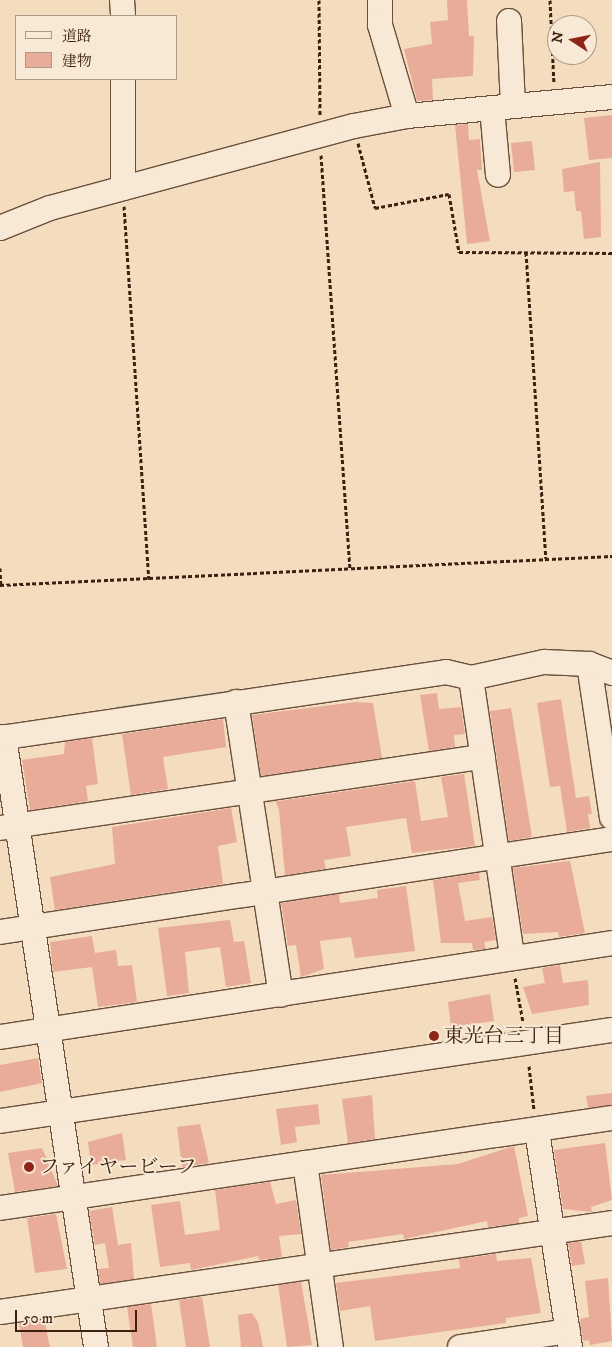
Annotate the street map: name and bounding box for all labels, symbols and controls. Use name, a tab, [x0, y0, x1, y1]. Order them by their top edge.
legend	[15, 15, 178, 80]
north arrow	[547, 15, 597, 65]
text: 道路	[62, 27, 92, 46]
text: N	[548, 30, 568, 45]
text: 建物	[62, 52, 92, 71]
place label: 東光台三丁目	[444, 1024, 564, 1048]
marker: 東光台三丁目	[428, 1030, 440, 1042]
place label: ファイヤービーフ	[39, 1155, 198, 1179]
marker: ファイヤービーフ	[23, 1161, 35, 1173]
scale bar	[18, 1300, 140, 1332]
text: 50 m	[23, 1309, 53, 1328]

